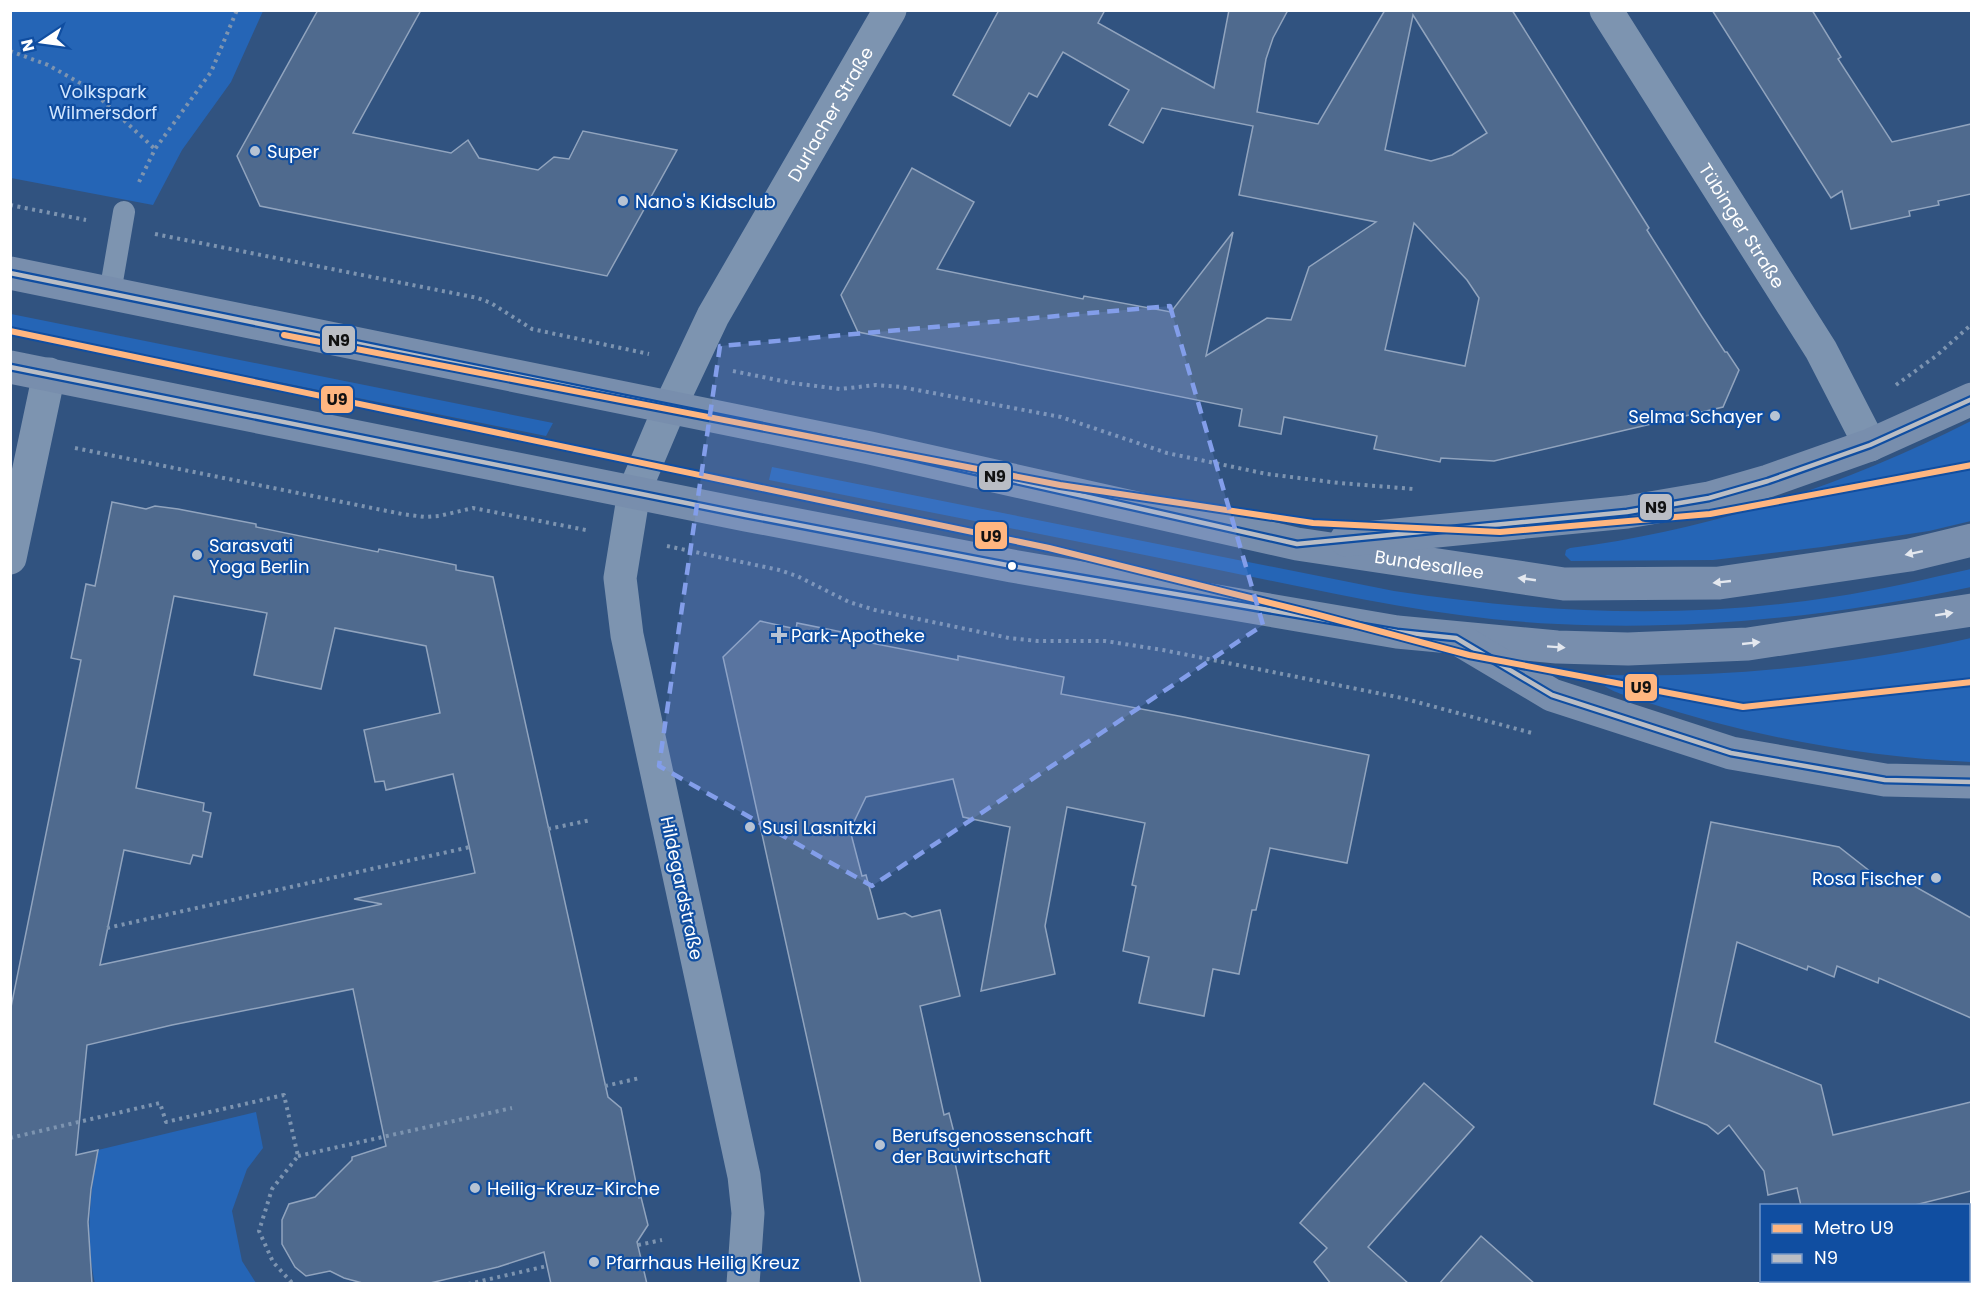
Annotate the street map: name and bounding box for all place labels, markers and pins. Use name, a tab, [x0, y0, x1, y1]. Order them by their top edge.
place label: Super	[267, 139, 319, 164]
marker: Super	[248, 144, 262, 158]
place label: Nano's Kidsclub	[635, 189, 776, 214]
marker: Nano's Kidsclub	[616, 194, 630, 208]
place label: Selma Schayer	[1628, 404, 1763, 429]
marker: Selma Schayer	[1768, 409, 1782, 423]
place label: Sarasvati Yoga Berlin	[209, 533, 309, 579]
marker: Sarasvati Yoga Berlin	[190, 548, 204, 562]
unlabelled marker	[1006, 560, 1018, 572]
place label: Park-Apotheke	[791, 623, 925, 648]
marker: Park-Apotheke	[772, 628, 786, 642]
place label: Susi Lasnitzki	[762, 815, 876, 840]
marker: Susi Lasnitzki	[743, 820, 757, 834]
place label: Rosa Fischer	[1812, 866, 1924, 891]
marker: Rosa Fischer	[1929, 871, 1943, 885]
place label: Berufsgenossenschaft der Bauwirtschaft	[892, 1123, 1092, 1169]
marker: Berufsgenossenschaft der Bauwirtschaft	[873, 1138, 887, 1152]
place label: Heilig-Kreuz-Kirche	[487, 1176, 660, 1201]
marker: Heilig-Kreuz-Kirche	[468, 1181, 482, 1195]
place label: Pfarrhaus Heilig Kreuz	[606, 1250, 800, 1275]
marker: Pfarrhaus Heilig Kreuz	[587, 1255, 601, 1269]

